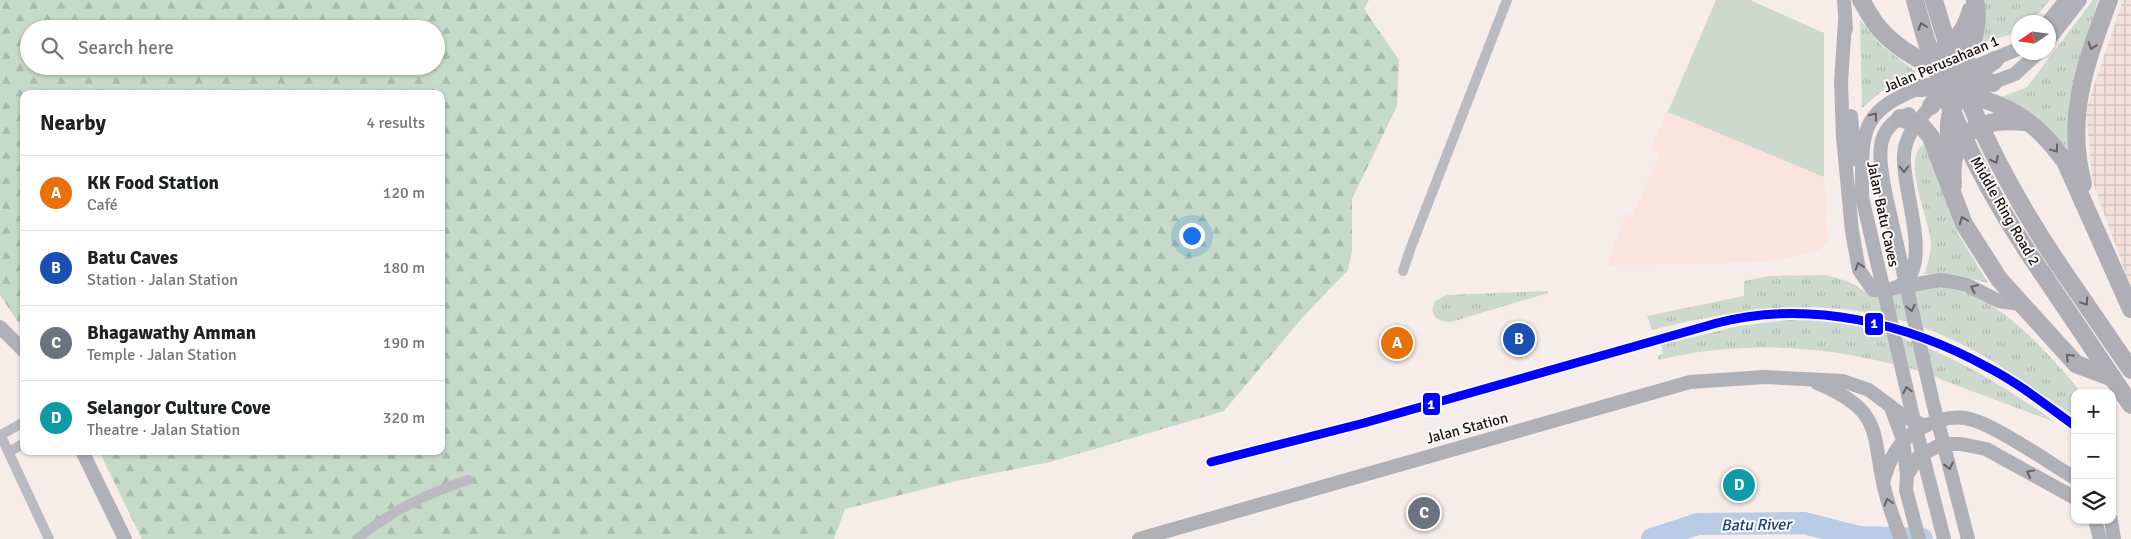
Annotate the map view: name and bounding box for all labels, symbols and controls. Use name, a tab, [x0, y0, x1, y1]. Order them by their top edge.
north arrow	[2011, 15, 2056, 60]
search box	[20, 20, 445, 75]
one-way arrow	[1918, 22, 1928, 30]
street label: Jalan Perusahaan 1	[1880, 32, 2002, 96]
icon: search	[38, 34, 66, 62]
text: Search here	[78, 36, 174, 60]
one-way arrow	[2088, 41, 2098, 50]
text: Nearby	[40, 110, 106, 136]
text: 4 results	[366, 113, 425, 133]
one-way arrow	[1868, 113, 1876, 122]
one-way arrow	[2049, 143, 2058, 153]
street label: Middle Ring Road 2	[1966, 153, 2044, 269]
one-way arrow	[1989, 155, 1999, 164]
street label: Jalan Batu Caves	[1863, 159, 1903, 269]
one-way arrow	[1899, 166, 1909, 173]
text: KK Food Station	[87, 171, 219, 195]
text: A	[51, 183, 61, 203]
text: 120 m	[383, 183, 425, 203]
text: Café	[87, 195, 118, 215]
one-way arrow	[1959, 216, 1970, 225]
your location	[1179, 223, 1205, 249]
text: Batu Caves	[87, 246, 178, 270]
text: B	[51, 258, 61, 278]
text: 180 m	[383, 258, 425, 278]
one-way arrow	[1855, 263, 1865, 271]
text: Station · Jalan Station	[87, 270, 238, 290]
one-way arrow	[1970, 284, 1979, 295]
one-way arrow	[2079, 296, 2088, 306]
one-way arrow	[1905, 303, 1916, 312]
line badge: 1	[1864, 312, 1884, 336]
text: 1	[1870, 315, 1878, 332]
pin: B	[1503, 320, 1535, 358]
text: Bhagawathy Amman	[87, 321, 256, 345]
pin: A	[1381, 324, 1413, 362]
text: C	[51, 333, 61, 353]
text: 190 m	[383, 333, 425, 353]
text: Temple · Jalan Station	[87, 345, 237, 365]
one-way arrow	[2066, 354, 2075, 363]
one-way arrow	[1902, 385, 1913, 394]
map controls	[2071, 389, 2116, 524]
button: +	[2071, 389, 2116, 434]
line badge: 1	[1422, 392, 1441, 416]
text: Selangor Culture Cove	[87, 396, 271, 420]
text: 1	[1427, 396, 1435, 413]
text: D	[51, 408, 61, 428]
text: 320 m	[383, 408, 425, 428]
street label: Jalan Station	[1424, 408, 1510, 448]
text: Theatre · Jalan Station	[87, 420, 240, 440]
button: −	[2071, 434, 2116, 479]
one-way arrow	[1943, 461, 1954, 470]
pin: D	[1723, 466, 1755, 504]
one-way arrow	[2026, 469, 2035, 479]
button: layers	[2071, 479, 2116, 524]
pin: C	[1408, 494, 1440, 532]
one-way arrow	[1884, 498, 1894, 507]
water label: Batu River	[1721, 514, 1793, 536]

